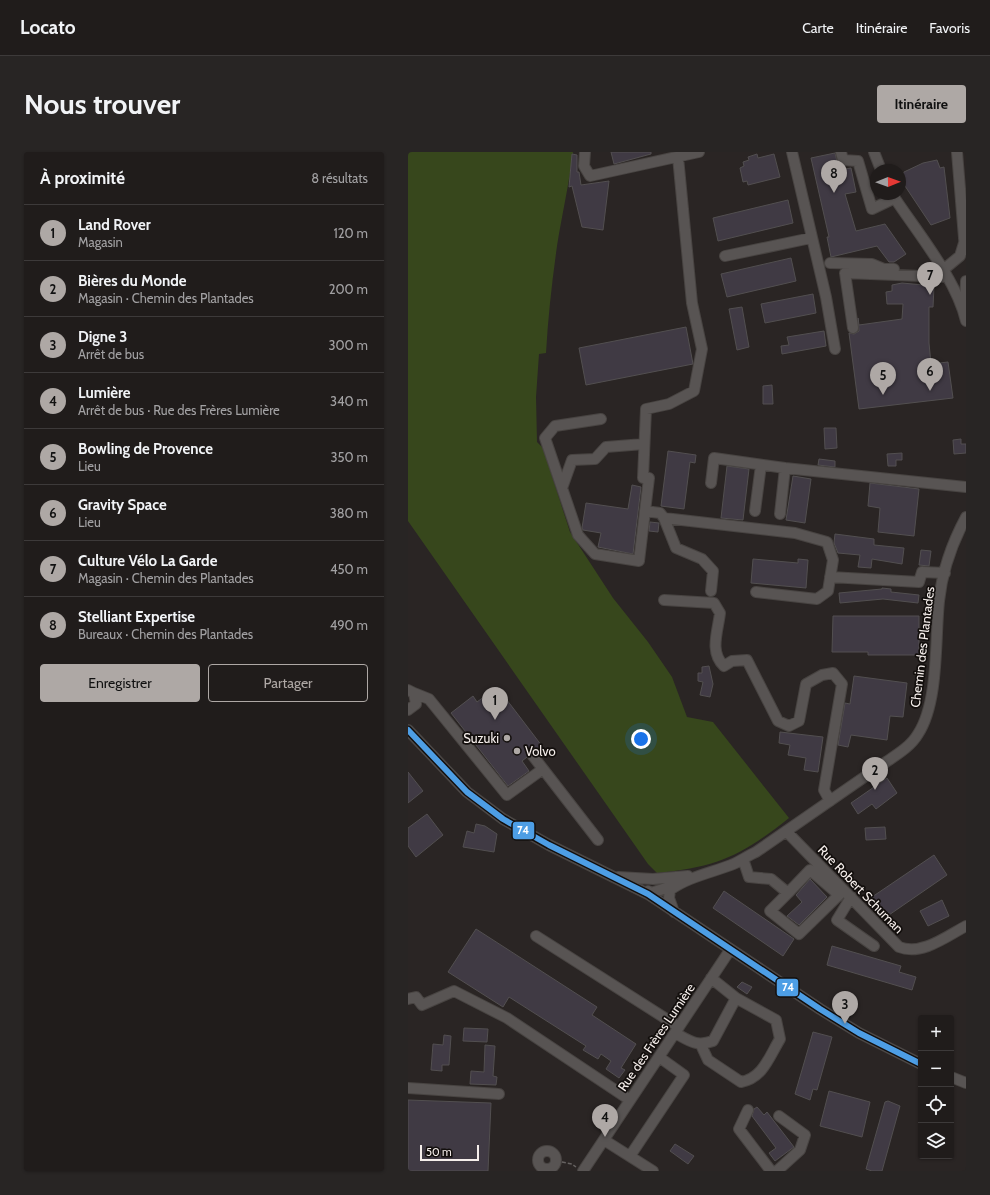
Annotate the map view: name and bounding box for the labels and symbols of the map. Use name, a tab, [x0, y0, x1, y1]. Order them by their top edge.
pin: 8	[821, 160, 847, 193]
north arrow	[870, 164, 906, 200]
pin: 7	[917, 262, 943, 295]
pin: 6	[917, 358, 943, 391]
pin: 5	[870, 362, 896, 395]
street label: Chemin des Plantades	[907, 585, 937, 708]
pin: 1	[482, 687, 508, 720]
your location	[631, 729, 651, 749]
place label: Suzuki	[463, 730, 499, 746]
marker: Suzuki	[502, 733, 512, 743]
place label: Volvo	[525, 743, 556, 759]
marker: Volvo	[512, 746, 522, 756]
pin: 2	[862, 757, 888, 790]
line badge: 74	[512, 821, 535, 840]
text: 74	[517, 823, 529, 837]
street label: Rue Robert Schuman	[815, 842, 907, 936]
line badge: 74	[776, 978, 799, 997]
street label: Rue des Frères Lumière	[614, 980, 698, 1094]
text: 74	[782, 980, 794, 994]
pin: 3	[832, 991, 858, 1024]
pin: 4	[592, 1104, 618, 1137]
scale bar	[420, 1143, 479, 1162]

